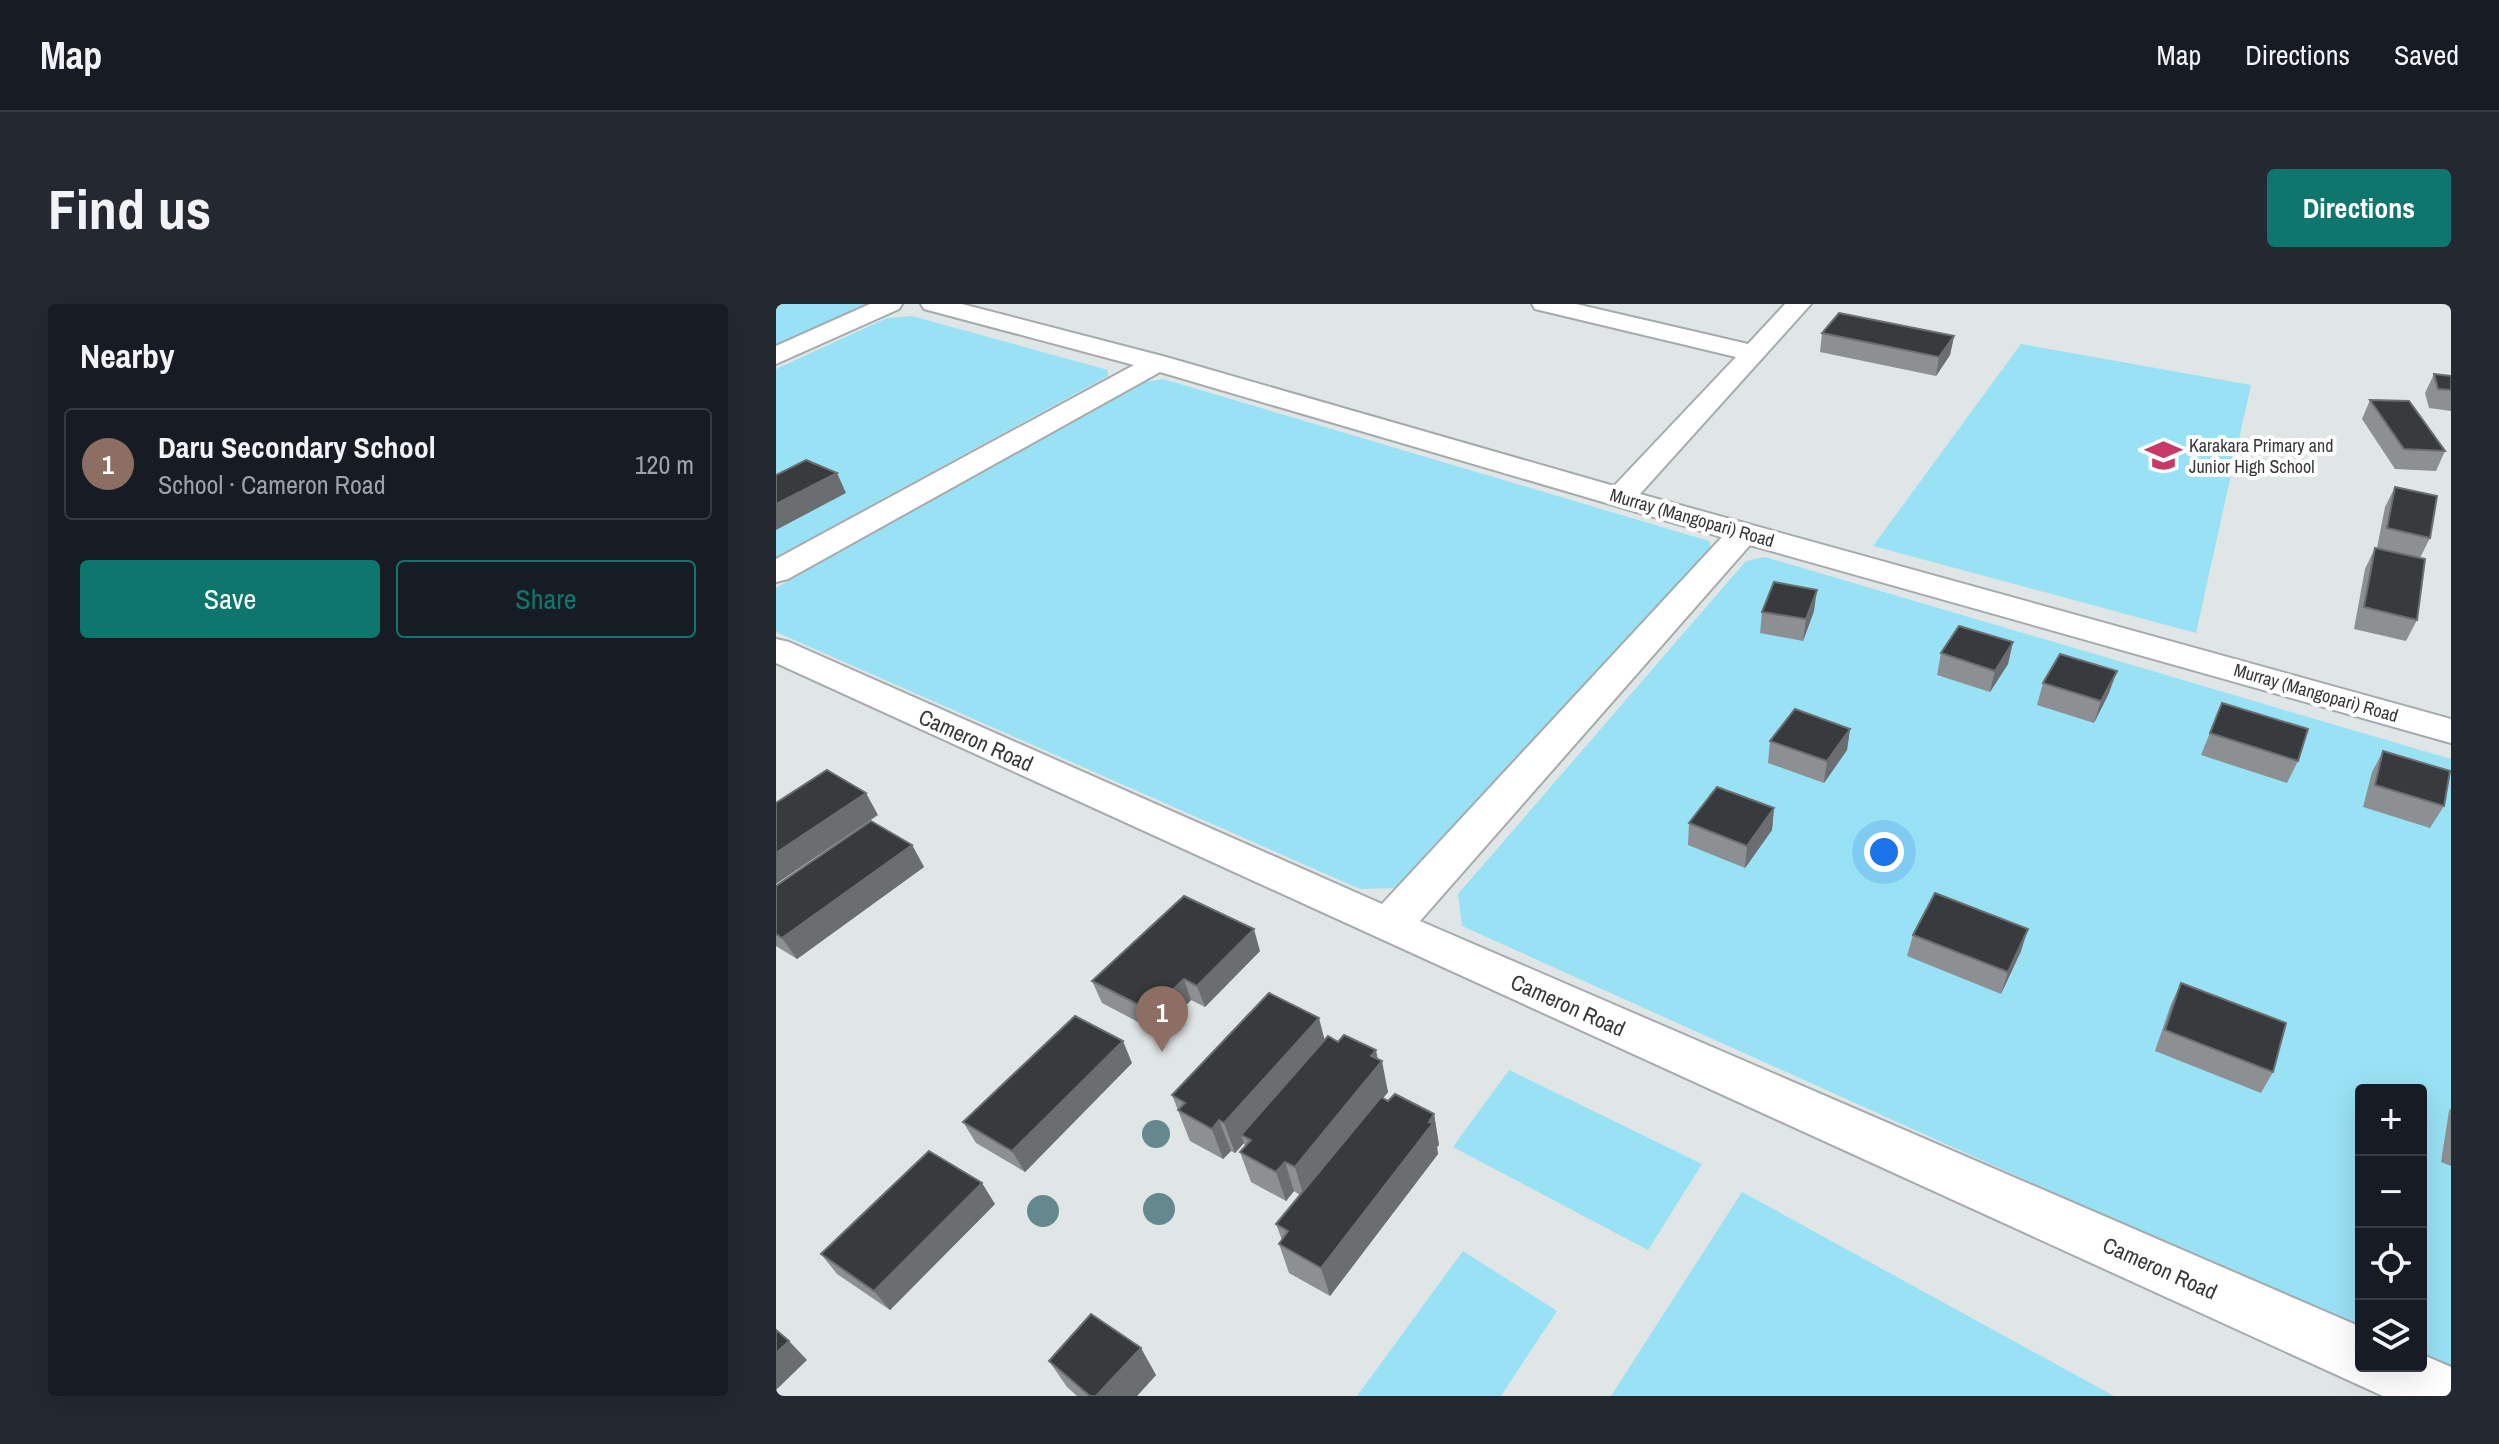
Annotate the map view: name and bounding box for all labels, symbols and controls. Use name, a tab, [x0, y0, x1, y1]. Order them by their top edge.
text: Map	[40, 30, 102, 81]
text: Map	[2157, 36, 2201, 74]
text: Directions	[2245, 36, 2350, 74]
text: Saved	[2394, 36, 2459, 74]
button: Directions	[2267, 169, 2451, 247]
text: Find us	[48, 171, 211, 246]
text: Nearby	[80, 333, 175, 379]
text: Daru Secondary School	[158, 427, 436, 467]
place label: Karakara Primary and Junior High School	[2189, 433, 2333, 479]
school or university icon: Karakara Primary and Junior High School	[2144, 437, 2182, 475]
text: 1	[102, 447, 114, 482]
text: 120 m	[635, 447, 694, 482]
text: School · Cameron Road	[158, 467, 386, 502]
street label: Murray (Mangopari) Road	[1607, 482, 1777, 553]
button: Save	[80, 560, 380, 638]
button: Share	[396, 560, 696, 638]
street label: Murray (Mangopari) Road	[2231, 657, 2401, 728]
street label: Cameron Road	[914, 701, 1038, 779]
your location	[1864, 832, 1904, 872]
street label: Cameron Road	[1506, 966, 1630, 1044]
pin: 1	[1136, 986, 1188, 1052]
map controls	[2355, 1084, 2427, 1372]
button: +	[2355, 1084, 2427, 1156]
button: −	[2355, 1156, 2427, 1228]
button: locate	[2355, 1228, 2427, 1300]
street label: Cameron Road	[2098, 1229, 2222, 1307]
button: layers	[2355, 1300, 2427, 1372]

